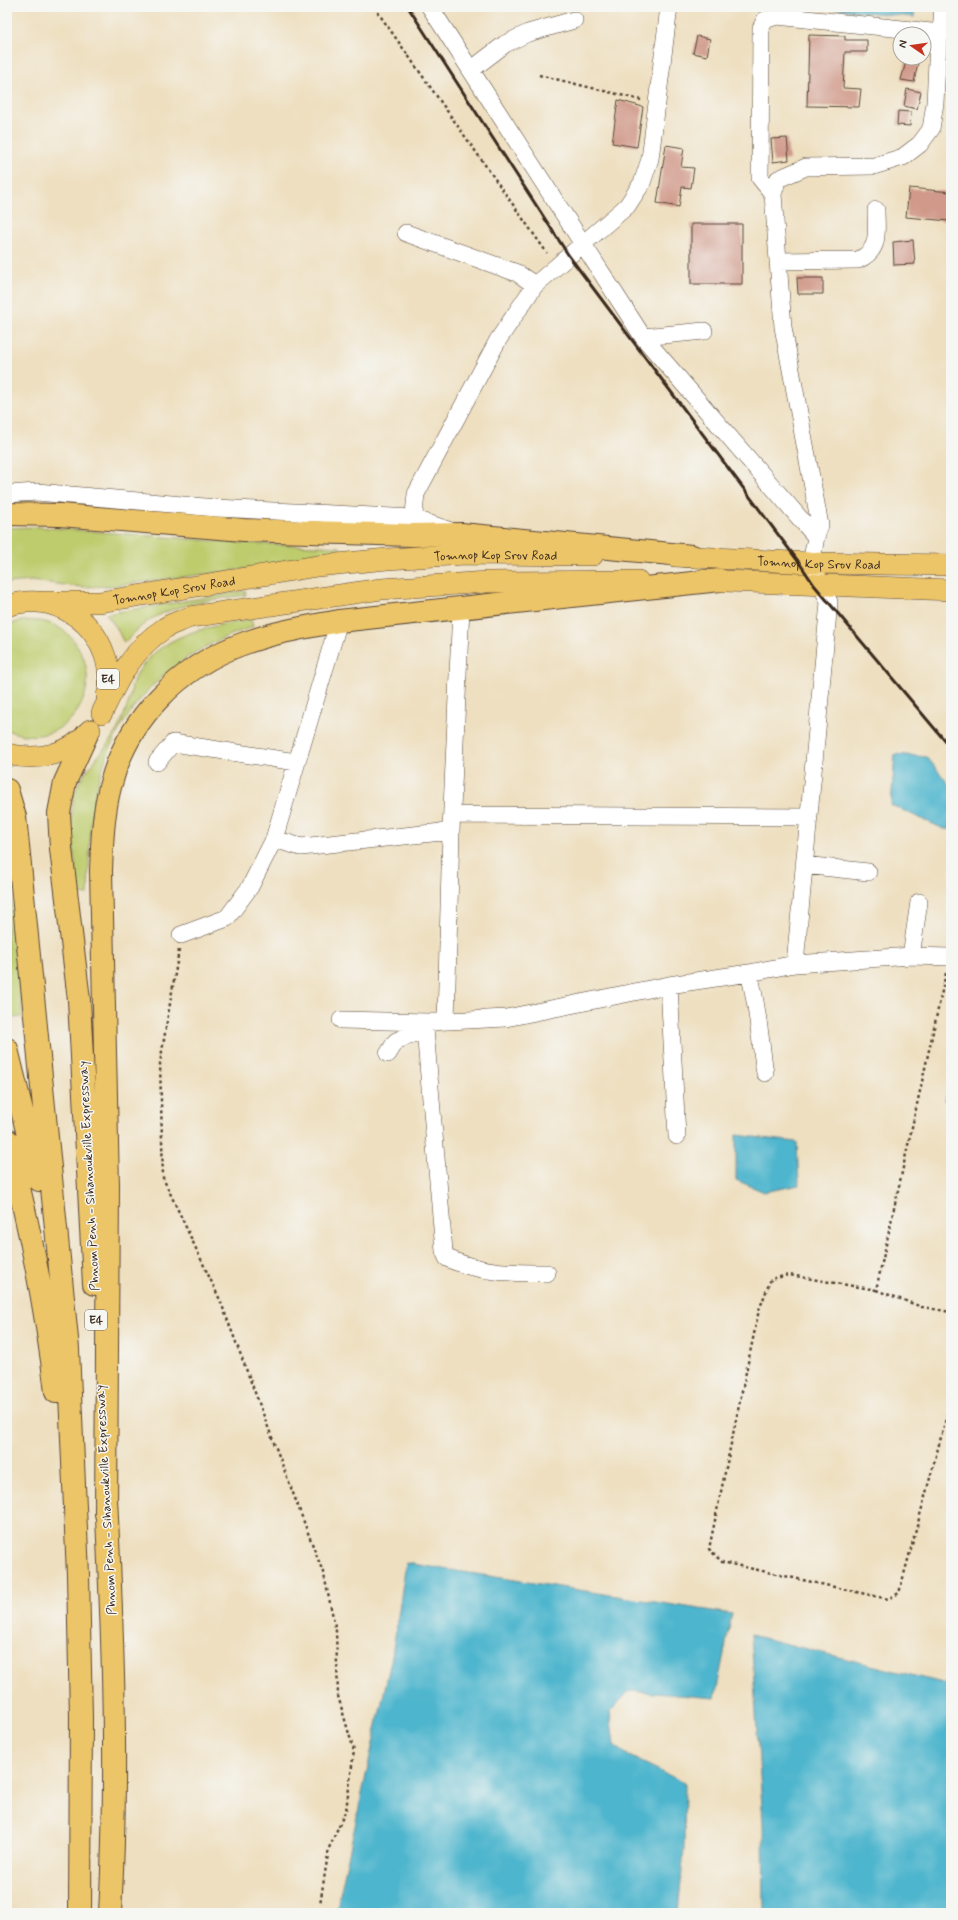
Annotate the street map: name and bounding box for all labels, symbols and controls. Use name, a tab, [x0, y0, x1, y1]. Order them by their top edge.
north arrow	[892, 26, 932, 66]
text: N	[896, 39, 911, 49]
street label: Tomnop Kop Srov Road	[433, 547, 557, 566]
street label: Tomnop Kop Srov Road	[757, 553, 881, 574]
street label: Tomnop Kop Srov Road	[112, 573, 237, 610]
road number: E4	[97, 669, 119, 689]
street label: Phnom Penh - Sihanoukville Expressway	[75, 1060, 104, 1291]
road number: E4	[85, 1310, 107, 1330]
street label: Phnom Penh - Sihanoukville Expressway	[92, 1384, 121, 1615]

